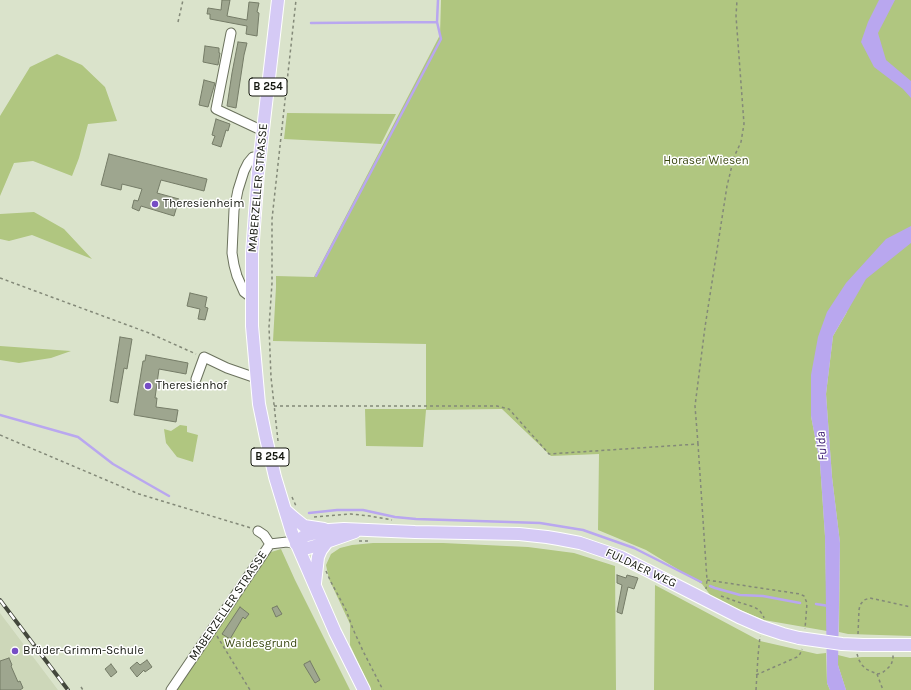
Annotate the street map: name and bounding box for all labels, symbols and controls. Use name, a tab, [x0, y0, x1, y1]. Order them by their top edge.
road number: B 254	[249, 78, 287, 96]
street label: MABERZELLER STRASSE	[245, 123, 271, 253]
park label: Horaser Wiesen	[663, 154, 749, 168]
place label: Theresienheim	[163, 197, 244, 211]
marker: Theresienheim	[150, 199, 160, 209]
place label: Theresienhof	[156, 379, 227, 393]
marker: Theresienhof	[143, 381, 153, 391]
water label: Fulda	[813, 431, 831, 461]
road number: B 254	[251, 448, 289, 466]
street label: FULDAER WEG	[603, 545, 679, 591]
street label: MABERZELLER STRASSE	[186, 548, 270, 664]
park label: Waidesgrund	[225, 637, 297, 651]
place label: Brüder-Grimm-Schule	[23, 644, 144, 658]
marker: Brüder-Grimm-Schule	[10, 646, 20, 656]

